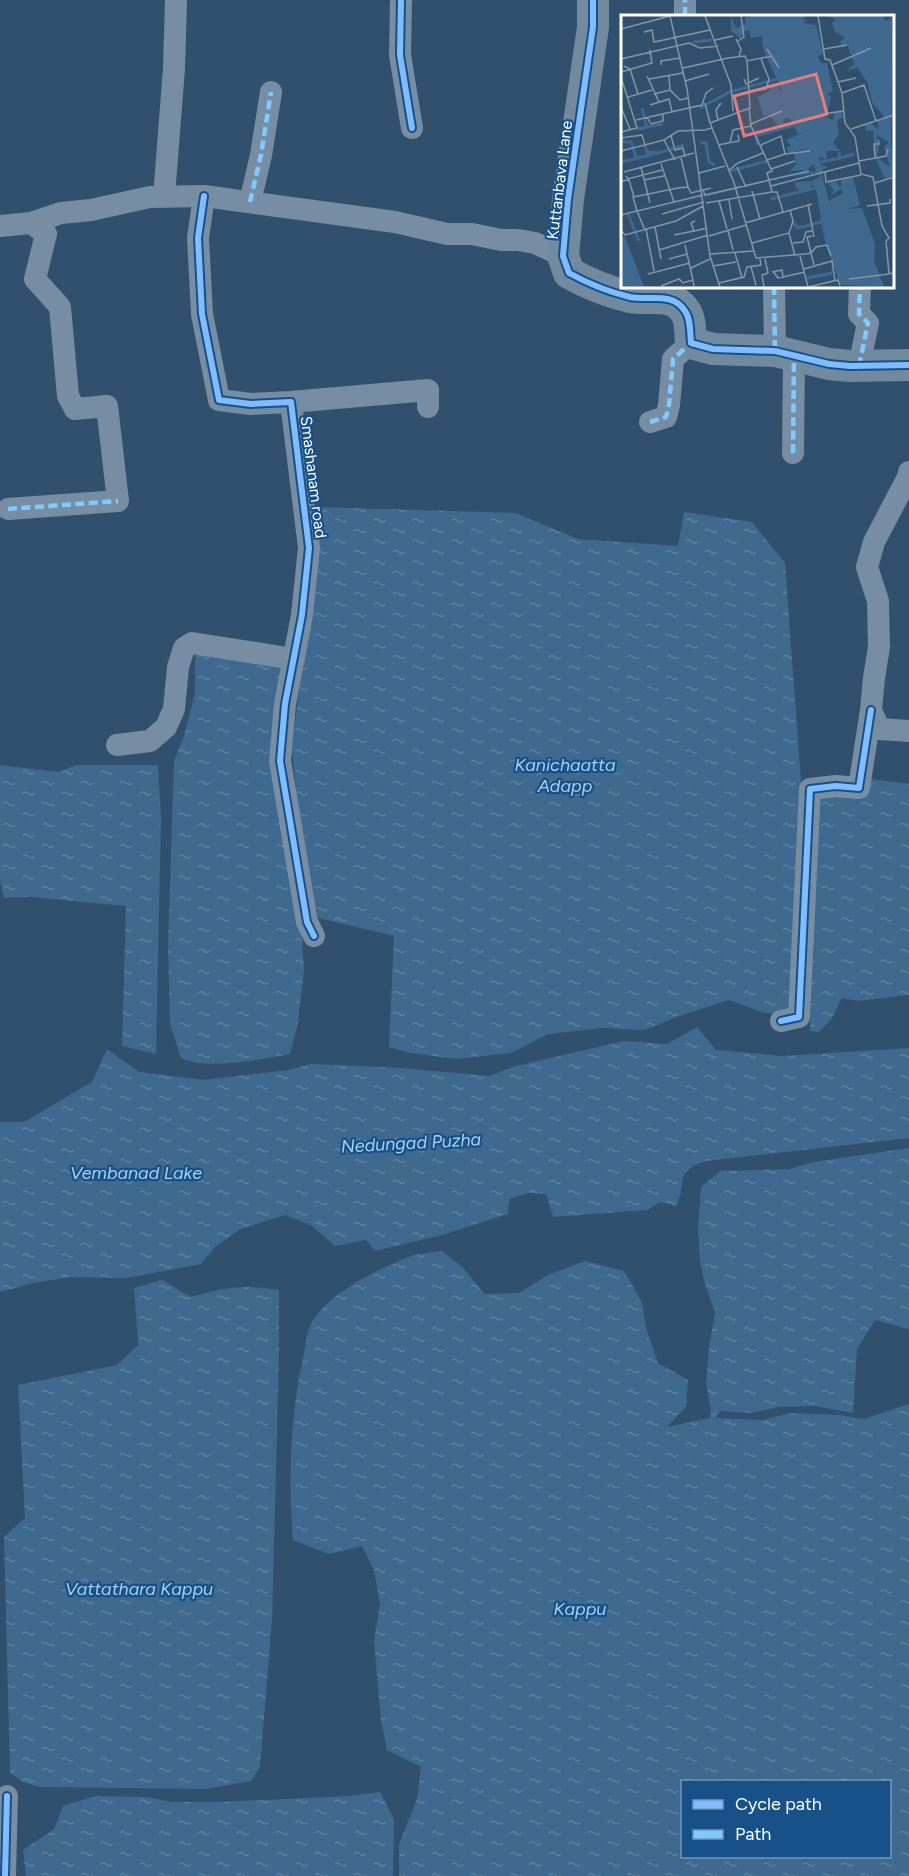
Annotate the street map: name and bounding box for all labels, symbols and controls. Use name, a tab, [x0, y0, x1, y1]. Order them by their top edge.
inset map	[621, 15, 894, 288]
street label: Kuttanbava Lane	[543, 119, 576, 241]
street label: Smashanam road	[297, 415, 330, 539]
water label: Kanichaatta Adapp	[514, 754, 616, 797]
water label: Nedungad Puzha	[340, 1128, 482, 1158]
water label: Vembanad Lake	[70, 1162, 202, 1184]
water label: Vattathara Kappu	[65, 1578, 213, 1600]
water label: Kappu	[554, 1598, 606, 1620]
legend	[681, 1780, 891, 1858]
text: Cycle path	[735, 1793, 822, 1815]
text: Path	[735, 1823, 771, 1845]

